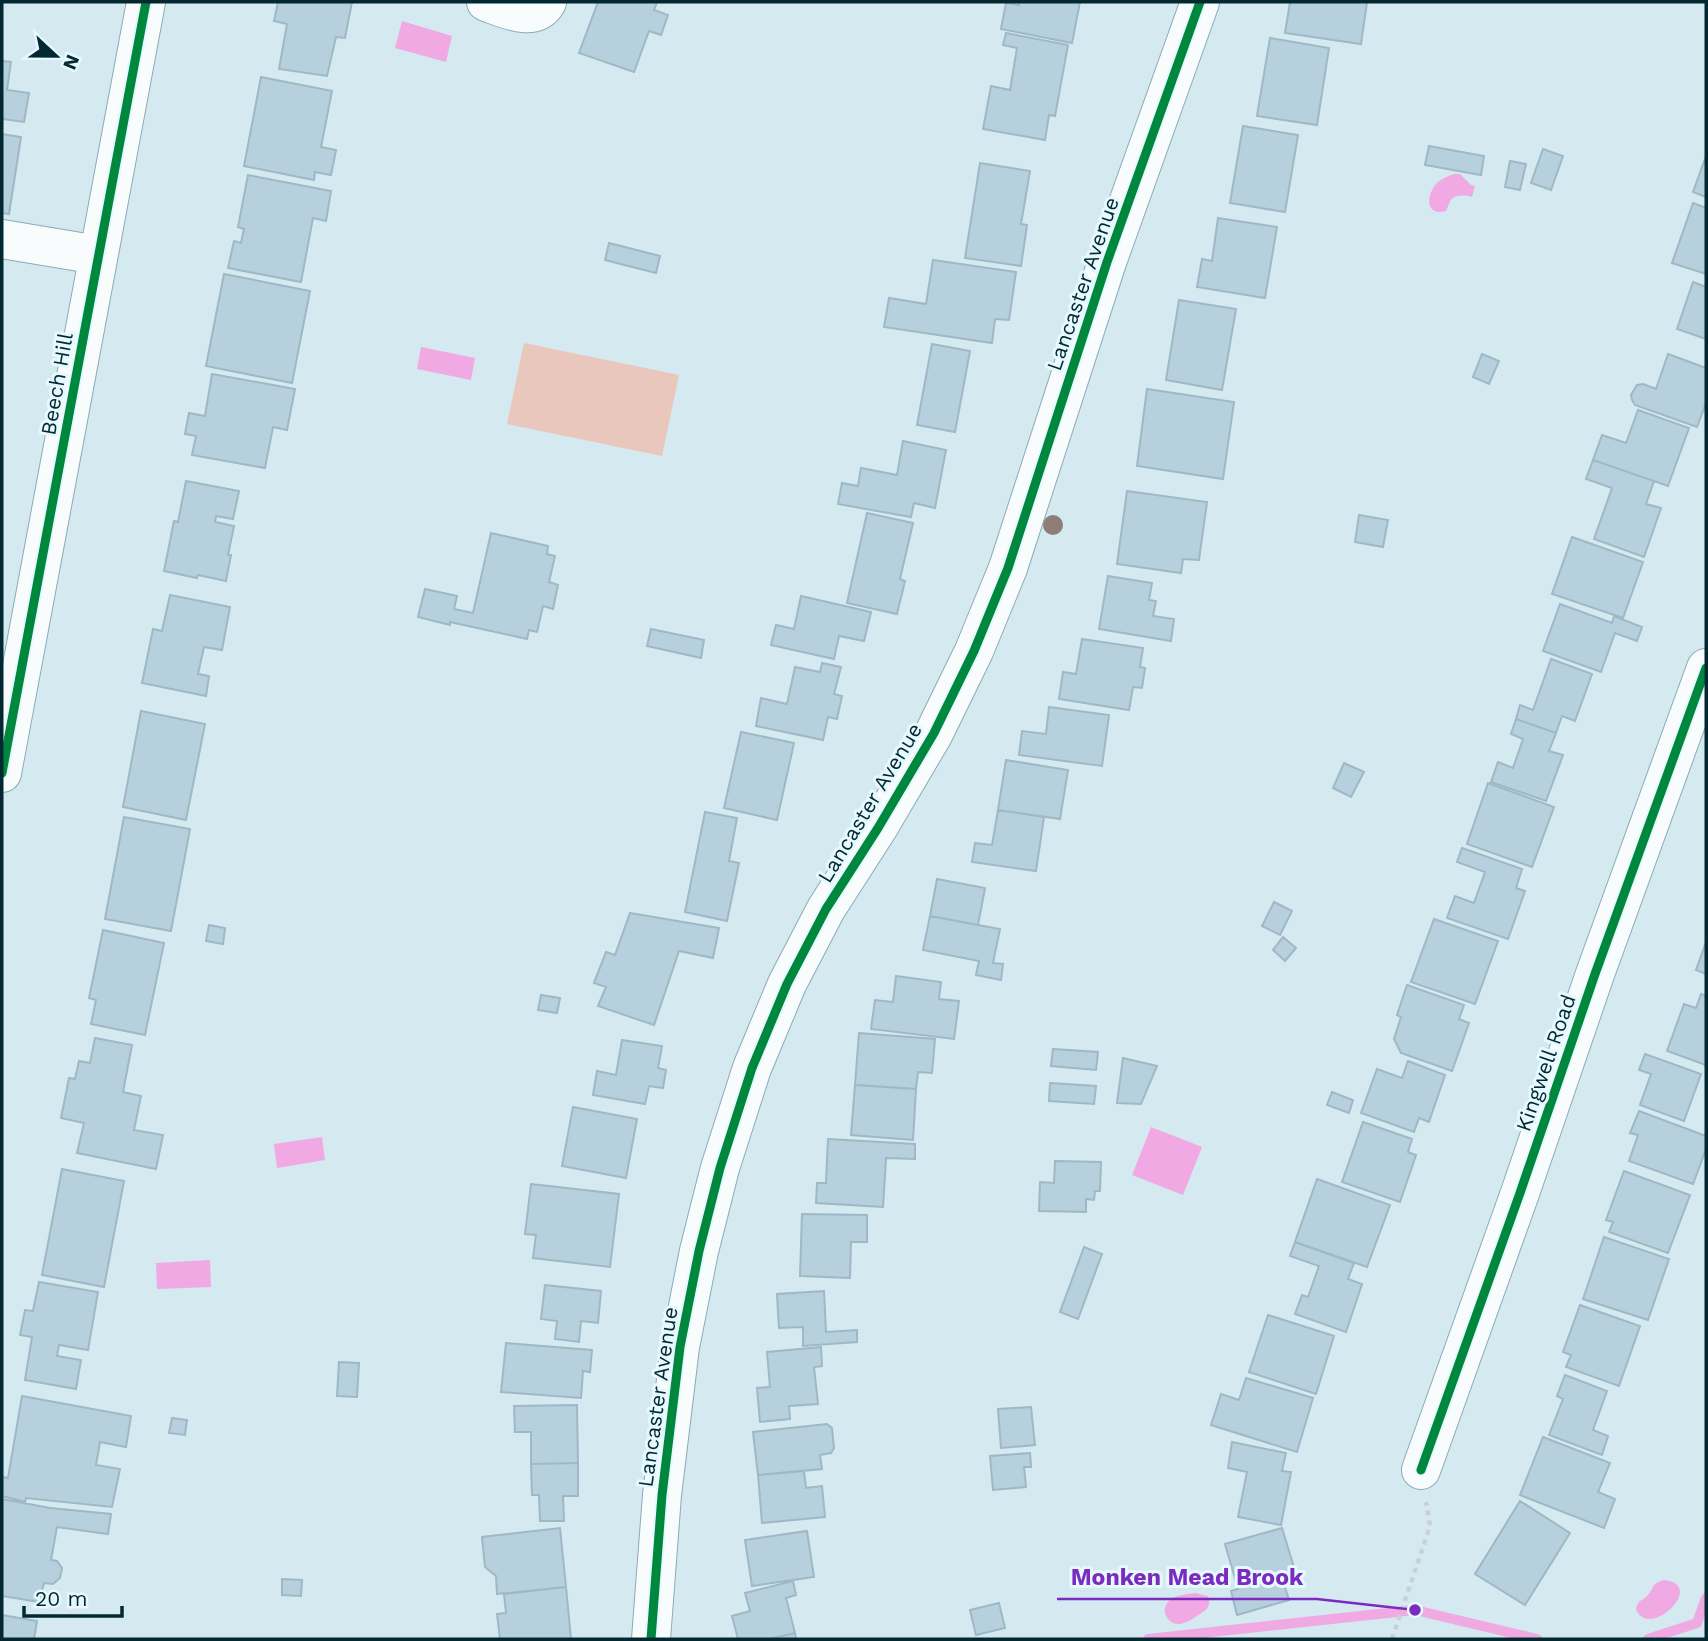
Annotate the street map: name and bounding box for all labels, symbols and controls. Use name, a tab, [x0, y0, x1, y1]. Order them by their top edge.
north arrow	[21, 21, 91, 91]
text: N	[58, 51, 85, 73]
street label: Lancaster Avenue	[1041, 194, 1124, 374]
street label: Beech Hill	[35, 330, 78, 437]
street label: Lancaster Avenue	[812, 718, 927, 887]
street label: Kingwell Road	[1510, 991, 1581, 1135]
street label: Lancaster Avenue	[632, 1305, 683, 1489]
callout: Monken Mead Brook	[1057, 1555, 1317, 1599]
text: Monken Mead Brook	[1071, 1564, 1304, 1591]
scale bar	[24, 1574, 122, 1618]
text: 20 m	[35, 1586, 87, 1611]

